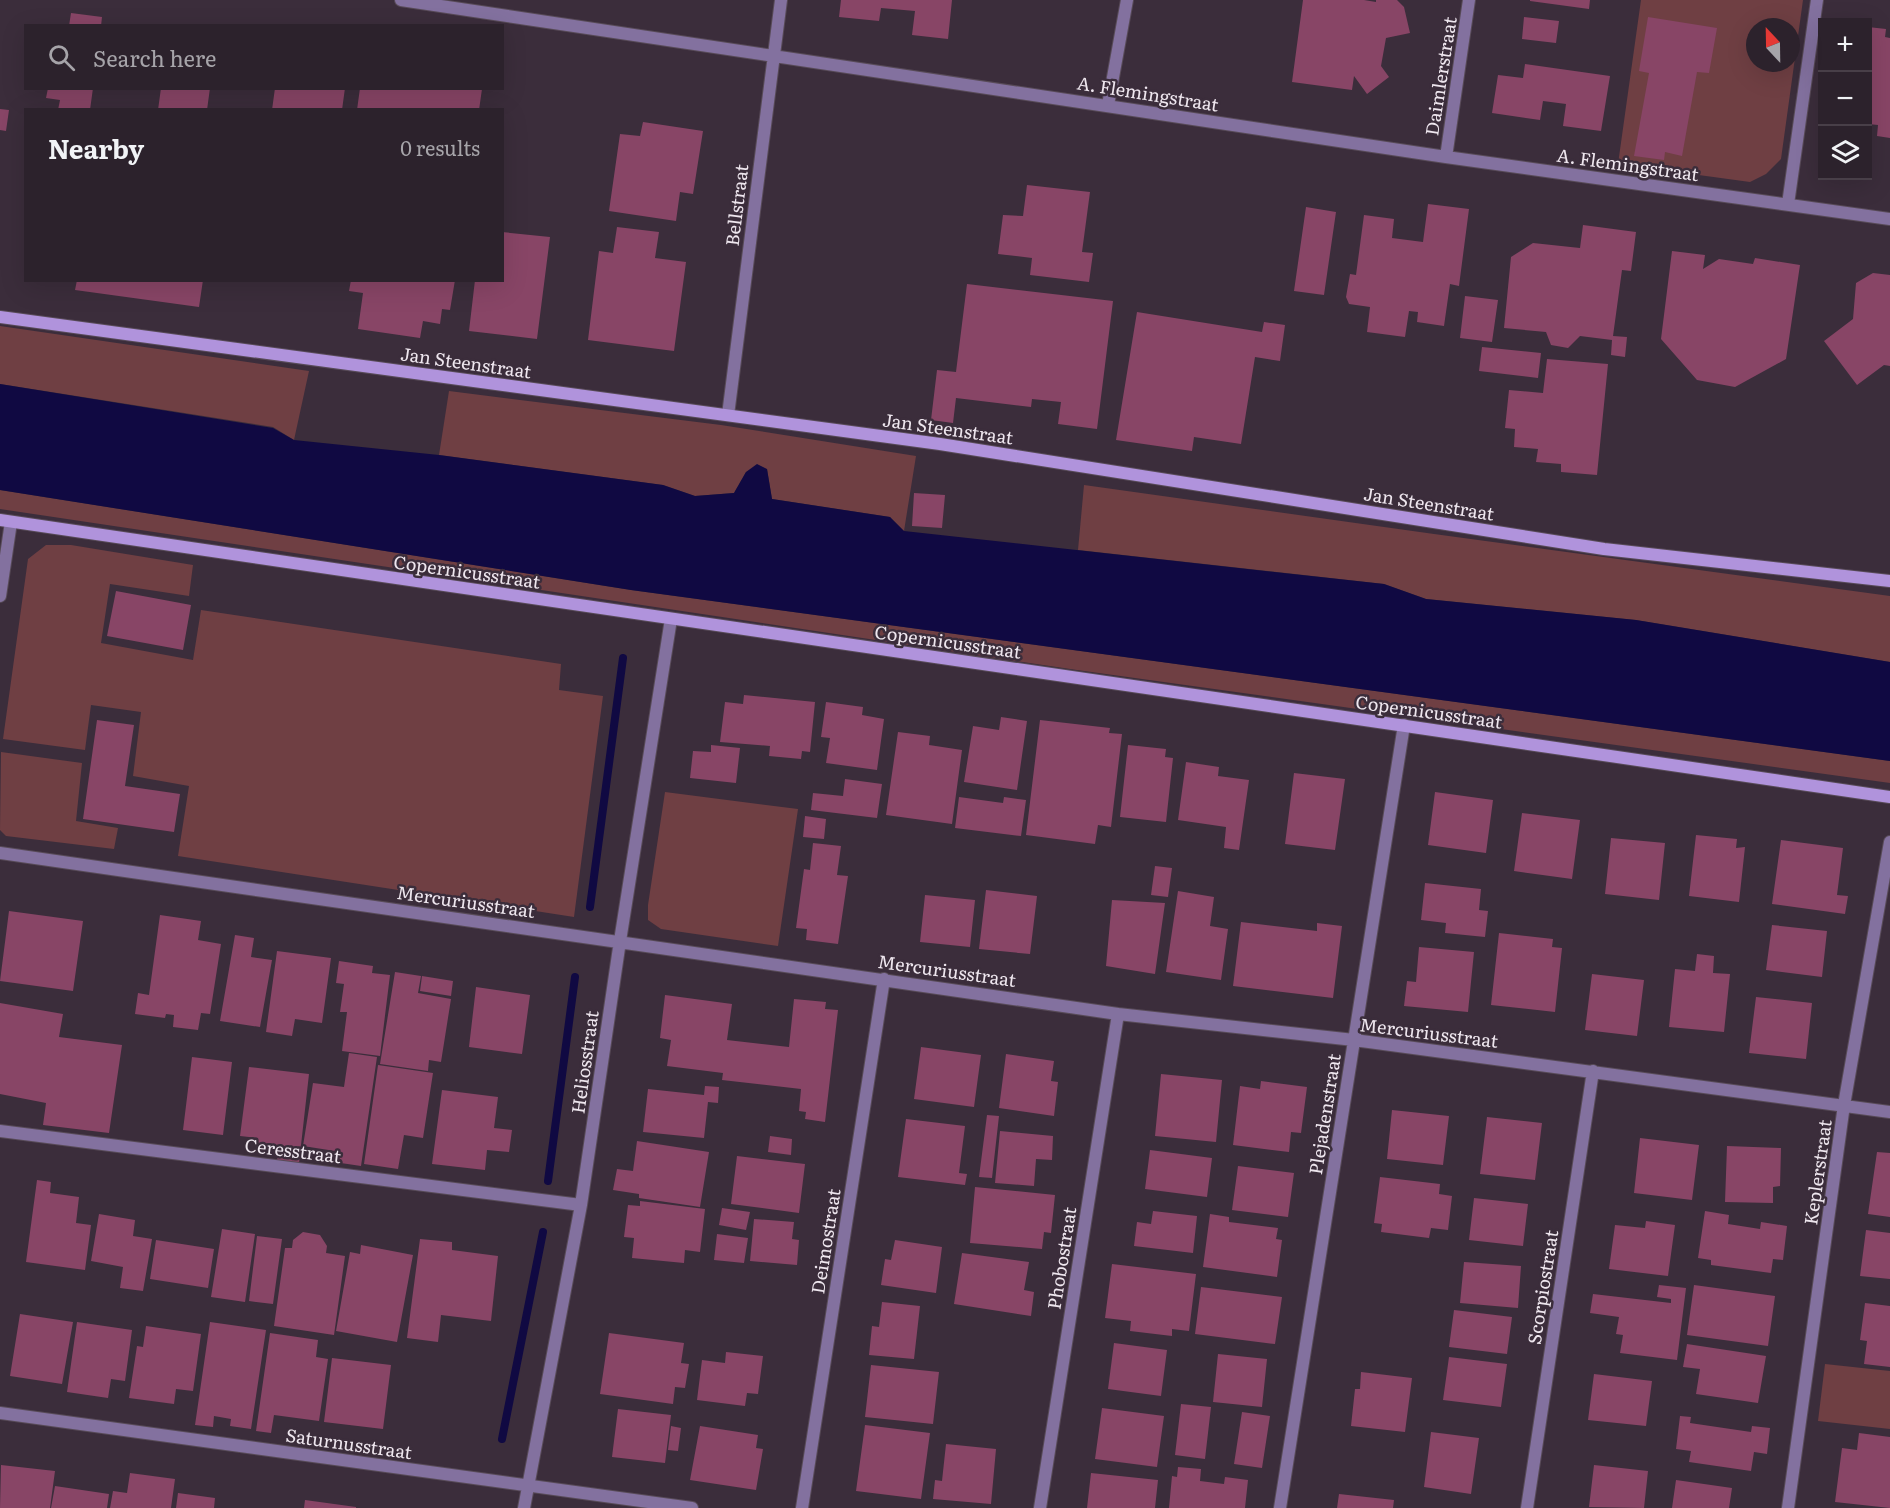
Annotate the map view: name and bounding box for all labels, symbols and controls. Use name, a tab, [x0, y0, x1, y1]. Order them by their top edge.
street label: Daimlerstraat	[1417, 14, 1463, 137]
north arrow	[1746, 18, 1800, 72]
map controls	[1818, 18, 1872, 180]
button: +	[1818, 18, 1872, 72]
search box	[24, 24, 504, 90]
icon: search	[45, 41, 78, 74]
text: Search here	[93, 41, 216, 74]
street label: A. Flemingstraat	[1075, 68, 1222, 118]
button: −	[1818, 72, 1872, 126]
button: layers	[1818, 126, 1872, 180]
text: Nearby	[48, 128, 144, 167]
text: 0 results	[400, 132, 480, 162]
street label: A. Flemingstraat	[1555, 141, 1701, 187]
street label: Bellstraat	[718, 162, 755, 248]
street label: Jan Steenstraat	[399, 339, 534, 385]
street label: Jan Steenstraat	[881, 405, 1016, 451]
street label: Jan Steenstraat	[1362, 479, 1497, 527]
street label: Copernicusstraat	[392, 547, 543, 595]
street label: Copernicusstraat	[873, 617, 1024, 665]
street label: Copernicusstraat	[1354, 687, 1505, 735]
street label: Mercuriusstraat	[395, 878, 537, 924]
street label: Mercuriusstraat	[876, 947, 1018, 993]
street label: Heliosstraat	[563, 1008, 605, 1115]
street label: Mercuriusstraat	[1358, 1010, 1500, 1054]
street label: Plejadenstraat	[1301, 1051, 1347, 1176]
street label: Keplerstraat	[1796, 1117, 1838, 1226]
street label: Ceresstraat	[243, 1131, 343, 1169]
street label: Deimostraat	[803, 1186, 847, 1296]
street label: Phobostraat	[1040, 1204, 1083, 1311]
street label: Scorpiostraat	[1520, 1227, 1564, 1346]
street label: Saturnusstraat	[284, 1421, 415, 1465]

